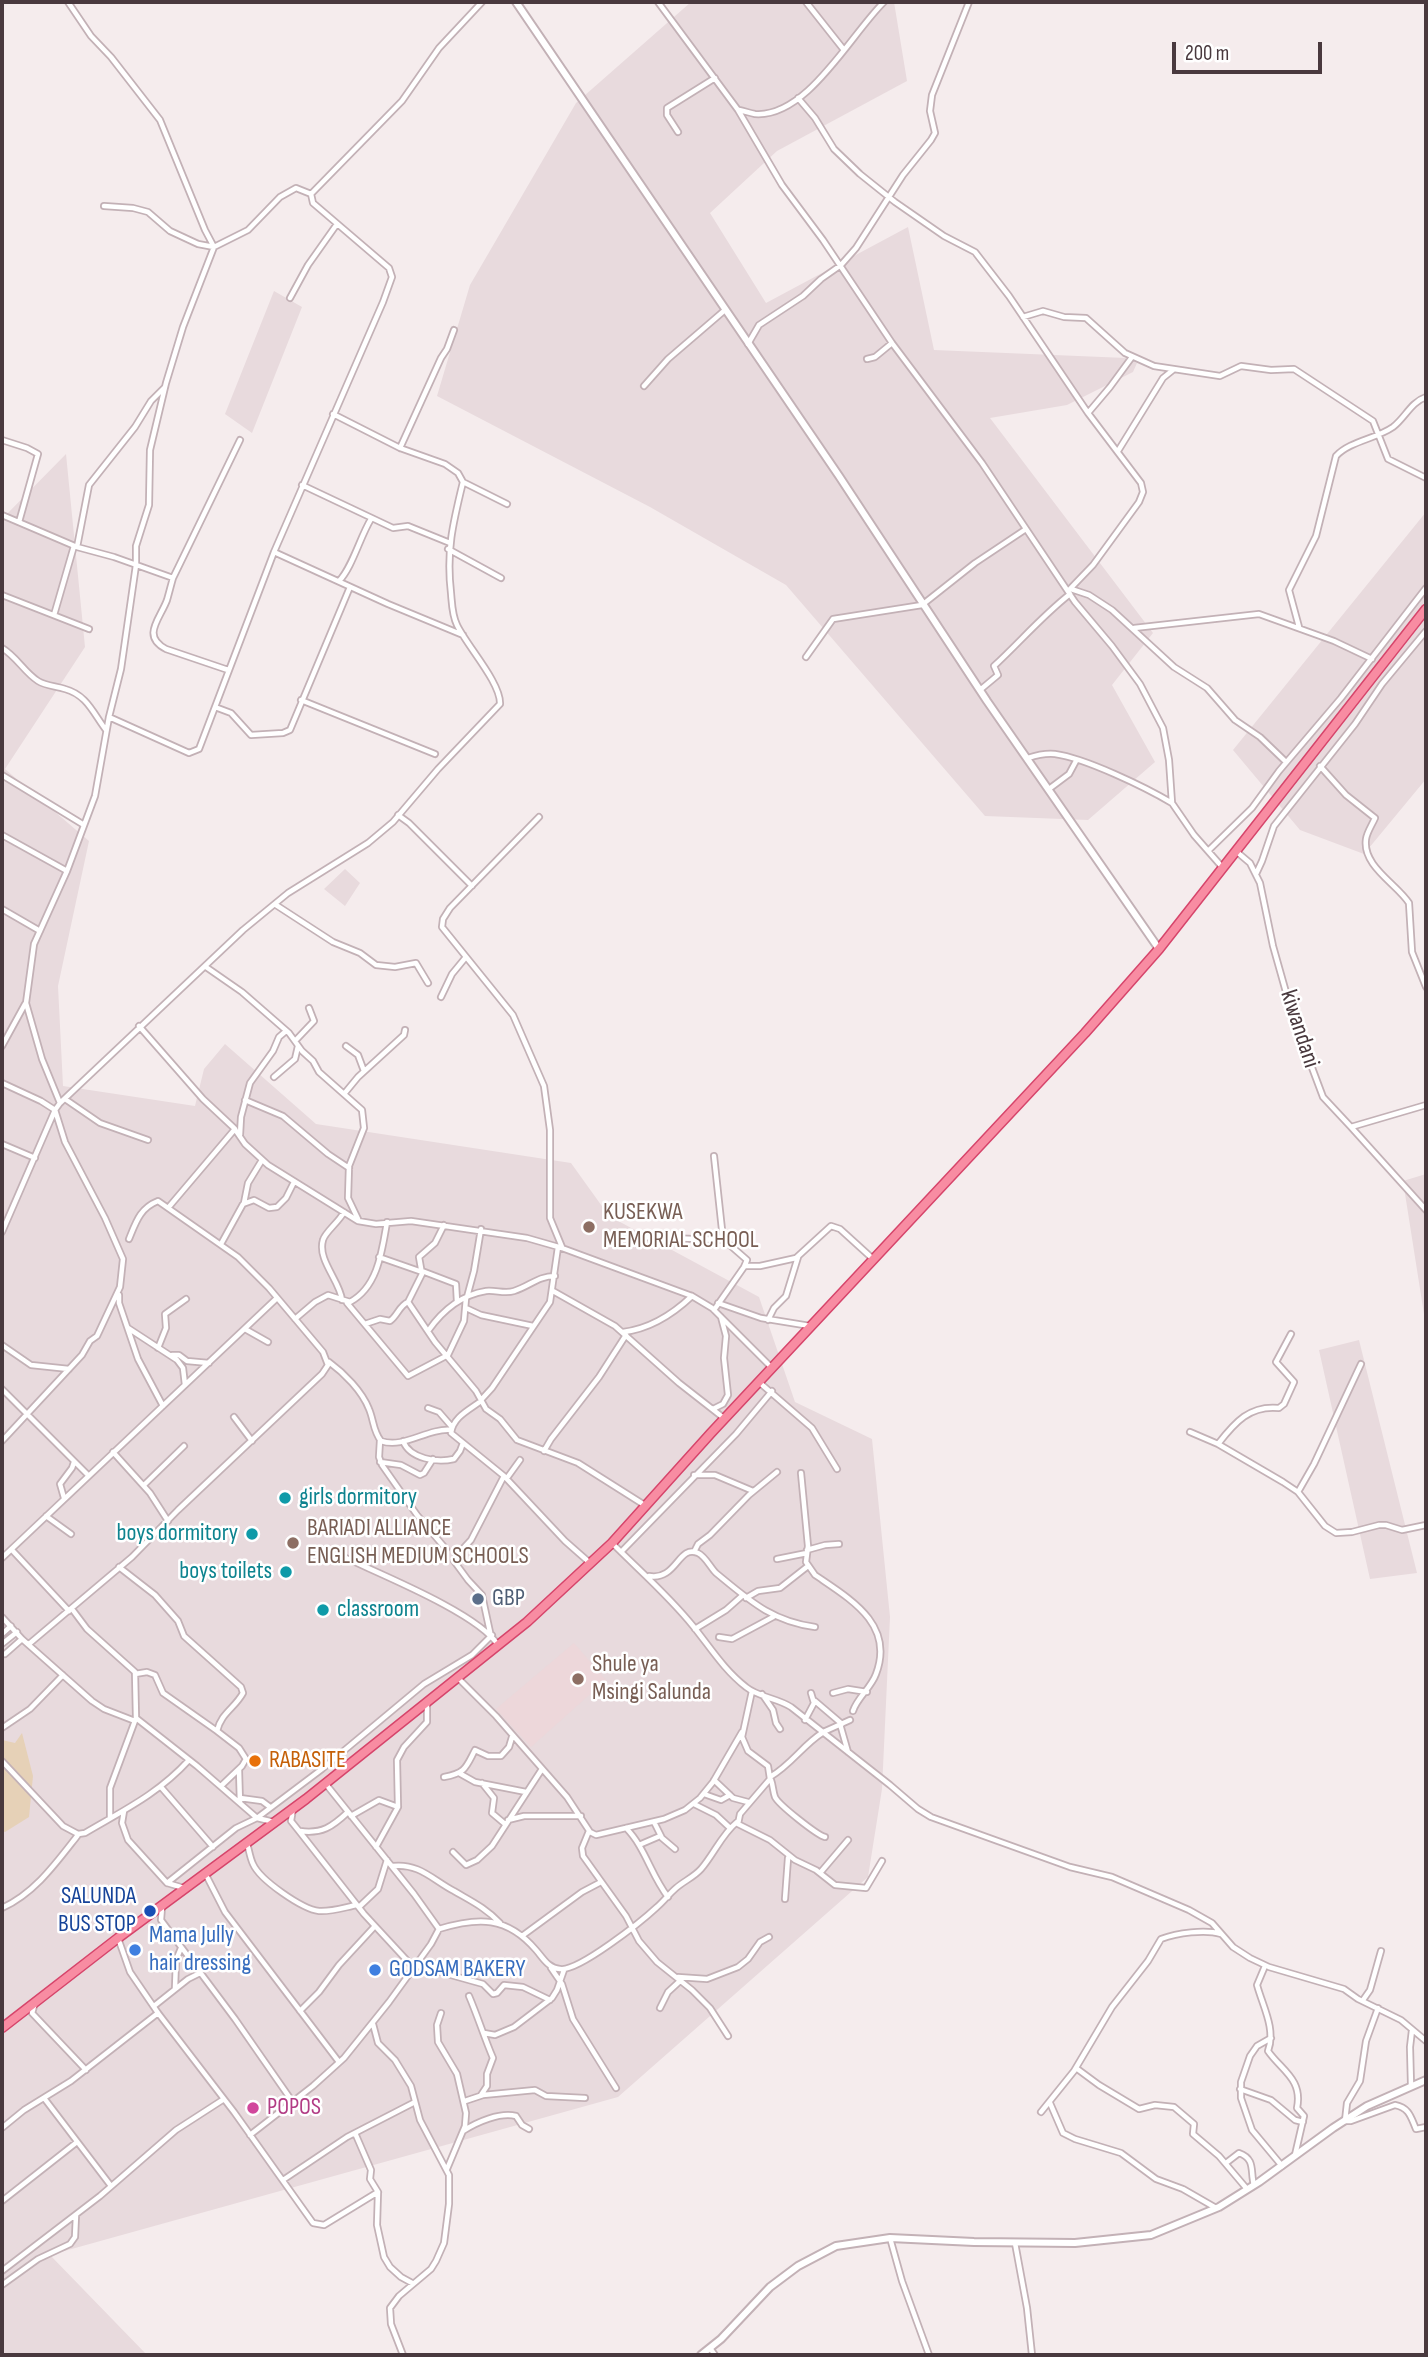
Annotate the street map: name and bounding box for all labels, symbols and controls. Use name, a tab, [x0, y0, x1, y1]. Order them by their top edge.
scale bar	[1176, 28, 1326, 72]
text: 200 m	[1185, 41, 1229, 66]
street label: kiwandani	[1273, 986, 1325, 1072]
place label: KUSEKWA MEMORIAL SCHOOL	[603, 1199, 759, 1255]
marker: KUSEKWA MEMORIAL SCHOOL	[581, 1219, 597, 1235]
place label: girls dormitory	[299, 1484, 417, 1512]
marker: girls dormitory	[277, 1490, 293, 1506]
place label: BARIADI ALLIANCE ENGLISH MEDIUM SCHOOLS	[307, 1515, 529, 1571]
place label: boys dormitory	[116, 1520, 238, 1548]
marker: boys dormitory	[244, 1526, 260, 1542]
marker: BARIADI ALLIANCE ENGLISH MEDIUM SCHOOLS	[285, 1535, 301, 1551]
place label: boys toilets	[179, 1558, 272, 1586]
marker: boys toilets	[278, 1564, 294, 1580]
place label: GBP	[492, 1585, 525, 1613]
marker: GBP	[470, 1591, 486, 1607]
place label: classroom	[337, 1596, 419, 1624]
marker: classroom	[315, 1602, 331, 1618]
place label: Shule ya Msingi Salunda	[592, 1651, 711, 1707]
marker: Shule ya Msingi Salunda	[570, 1671, 586, 1687]
place label: RABASITE	[269, 1747, 346, 1775]
marker: RABASITE	[247, 1753, 263, 1769]
place label: SALUNDA BUS STOP	[58, 1883, 136, 1939]
marker: SALUNDA BUS STOP	[142, 1903, 158, 1919]
place label: Mama Jully hair dressing	[149, 1922, 251, 1978]
marker: Mama Jully hair dressing	[127, 1942, 143, 1958]
place label: GODSAM BAKERY	[389, 1956, 525, 1984]
marker: GODSAM BAKERY	[367, 1962, 383, 1978]
place label: POPOS	[267, 2094, 321, 2122]
marker: POPOS	[245, 2100, 261, 2116]

